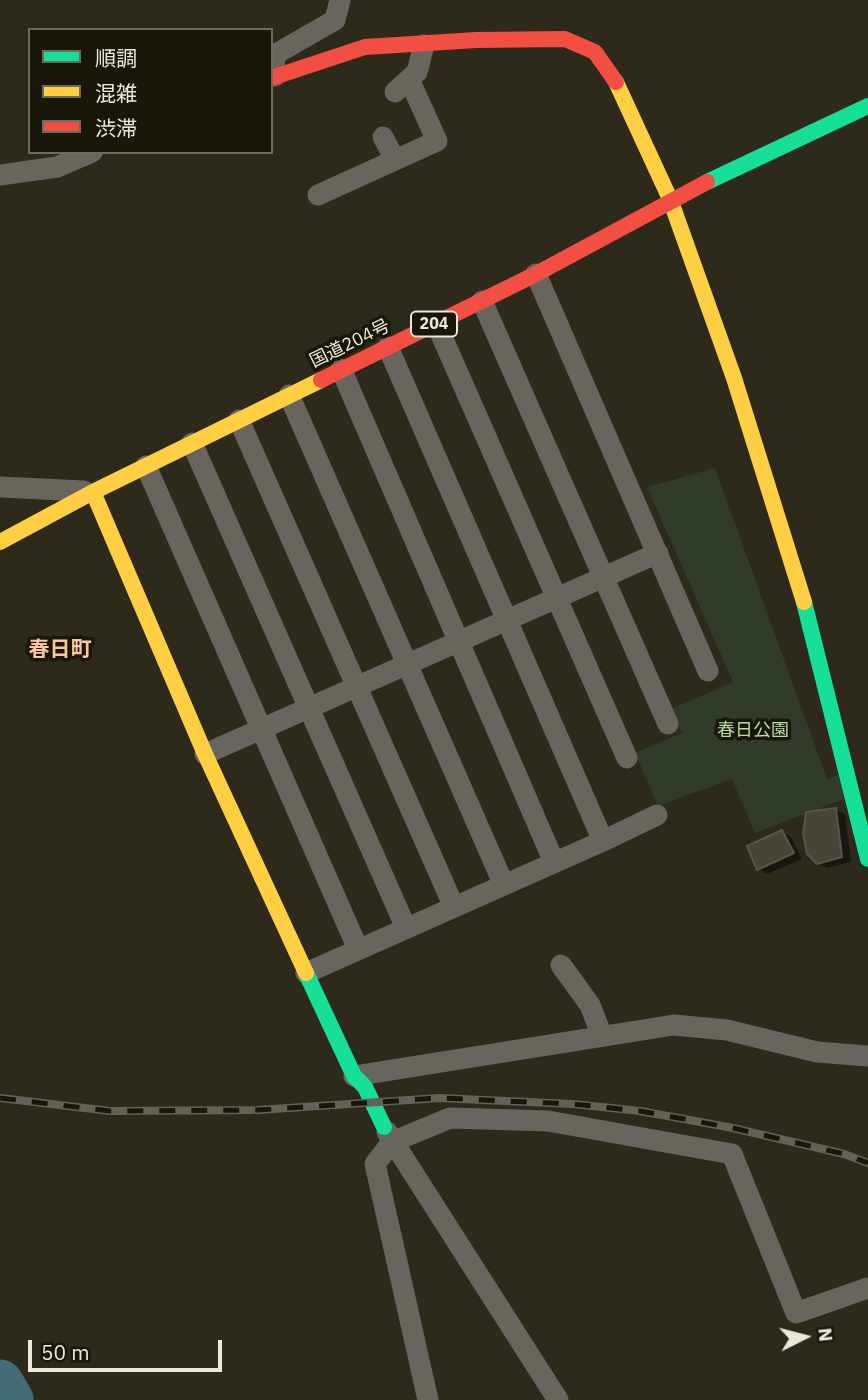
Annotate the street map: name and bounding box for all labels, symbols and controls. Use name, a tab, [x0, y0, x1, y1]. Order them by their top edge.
legend	[28, 28, 273, 154]
text: 順調	[95, 44, 137, 72]
text: 混雑	[95, 79, 137, 107]
text: 渋滞	[95, 114, 137, 142]
road number: 204	[411, 312, 457, 336]
street label: 国道204号	[306, 315, 394, 373]
district label: 春日町	[29, 637, 91, 663]
park label: 春日公園	[717, 720, 789, 742]
north arrow	[770, 1302, 840, 1372]
scale bar	[32, 1326, 226, 1370]
text: N	[813, 1327, 839, 1343]
text: 50 m	[41, 1338, 90, 1366]

